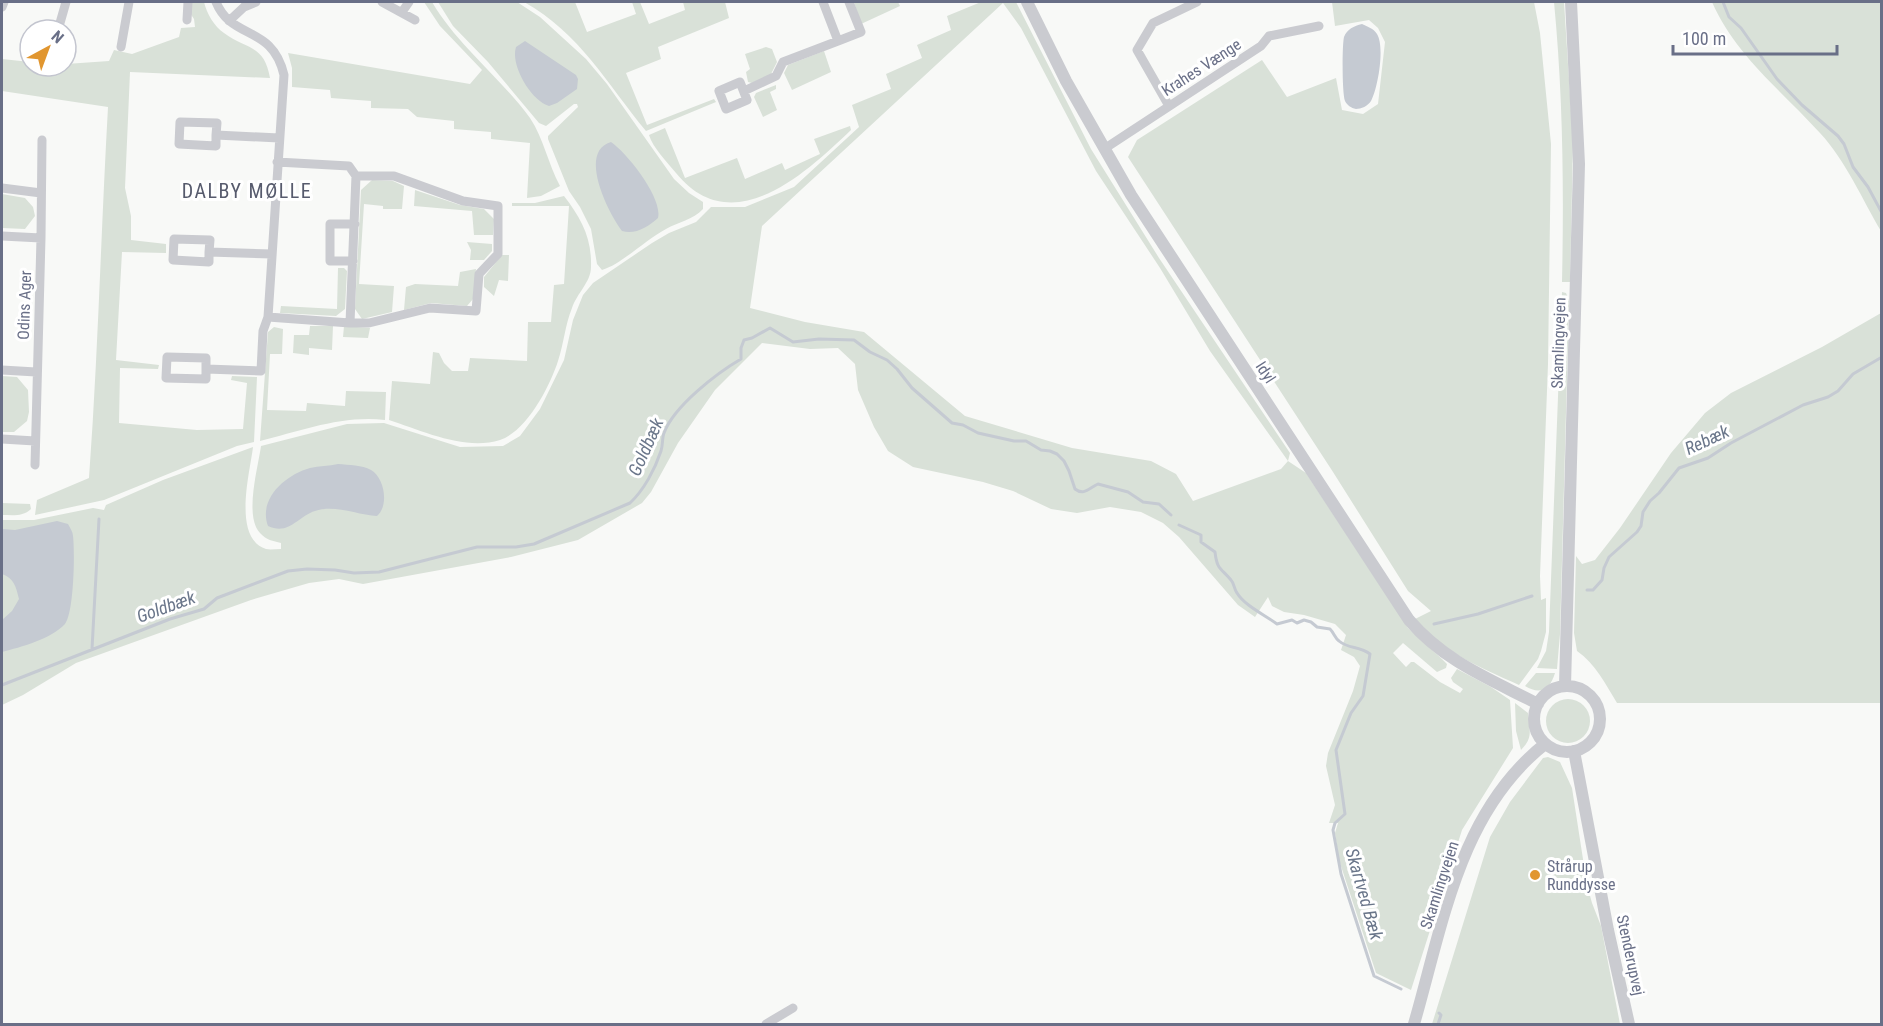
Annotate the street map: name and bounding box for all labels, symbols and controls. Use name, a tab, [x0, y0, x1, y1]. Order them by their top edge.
north arrow	[18, 18, 78, 78]
scale bar	[1673, 18, 1836, 56]
text: N	[48, 27, 67, 47]
text: 100 m	[1682, 28, 1726, 49]
street label: Krahes Vænge	[1158, 35, 1245, 100]
district label: DALBY MØLLE	[182, 179, 312, 203]
street label: Odins Ager	[14, 270, 35, 340]
street label: Skamlingvejen	[1547, 297, 1570, 389]
street label: Idyl	[1252, 358, 1280, 387]
water label: Goldbæk	[624, 414, 668, 479]
water label: Rebæk	[1681, 420, 1733, 459]
water label: Goldbæk	[134, 586, 199, 627]
street label: Skamlingvejen	[1416, 839, 1463, 931]
water label: Skartved Bæk	[1341, 845, 1388, 943]
place label: Strårup Runddysse	[1547, 857, 1616, 894]
marker: Strårup Runddysse	[1528, 868, 1542, 882]
street label: Stenderupvej	[1613, 913, 1648, 997]

